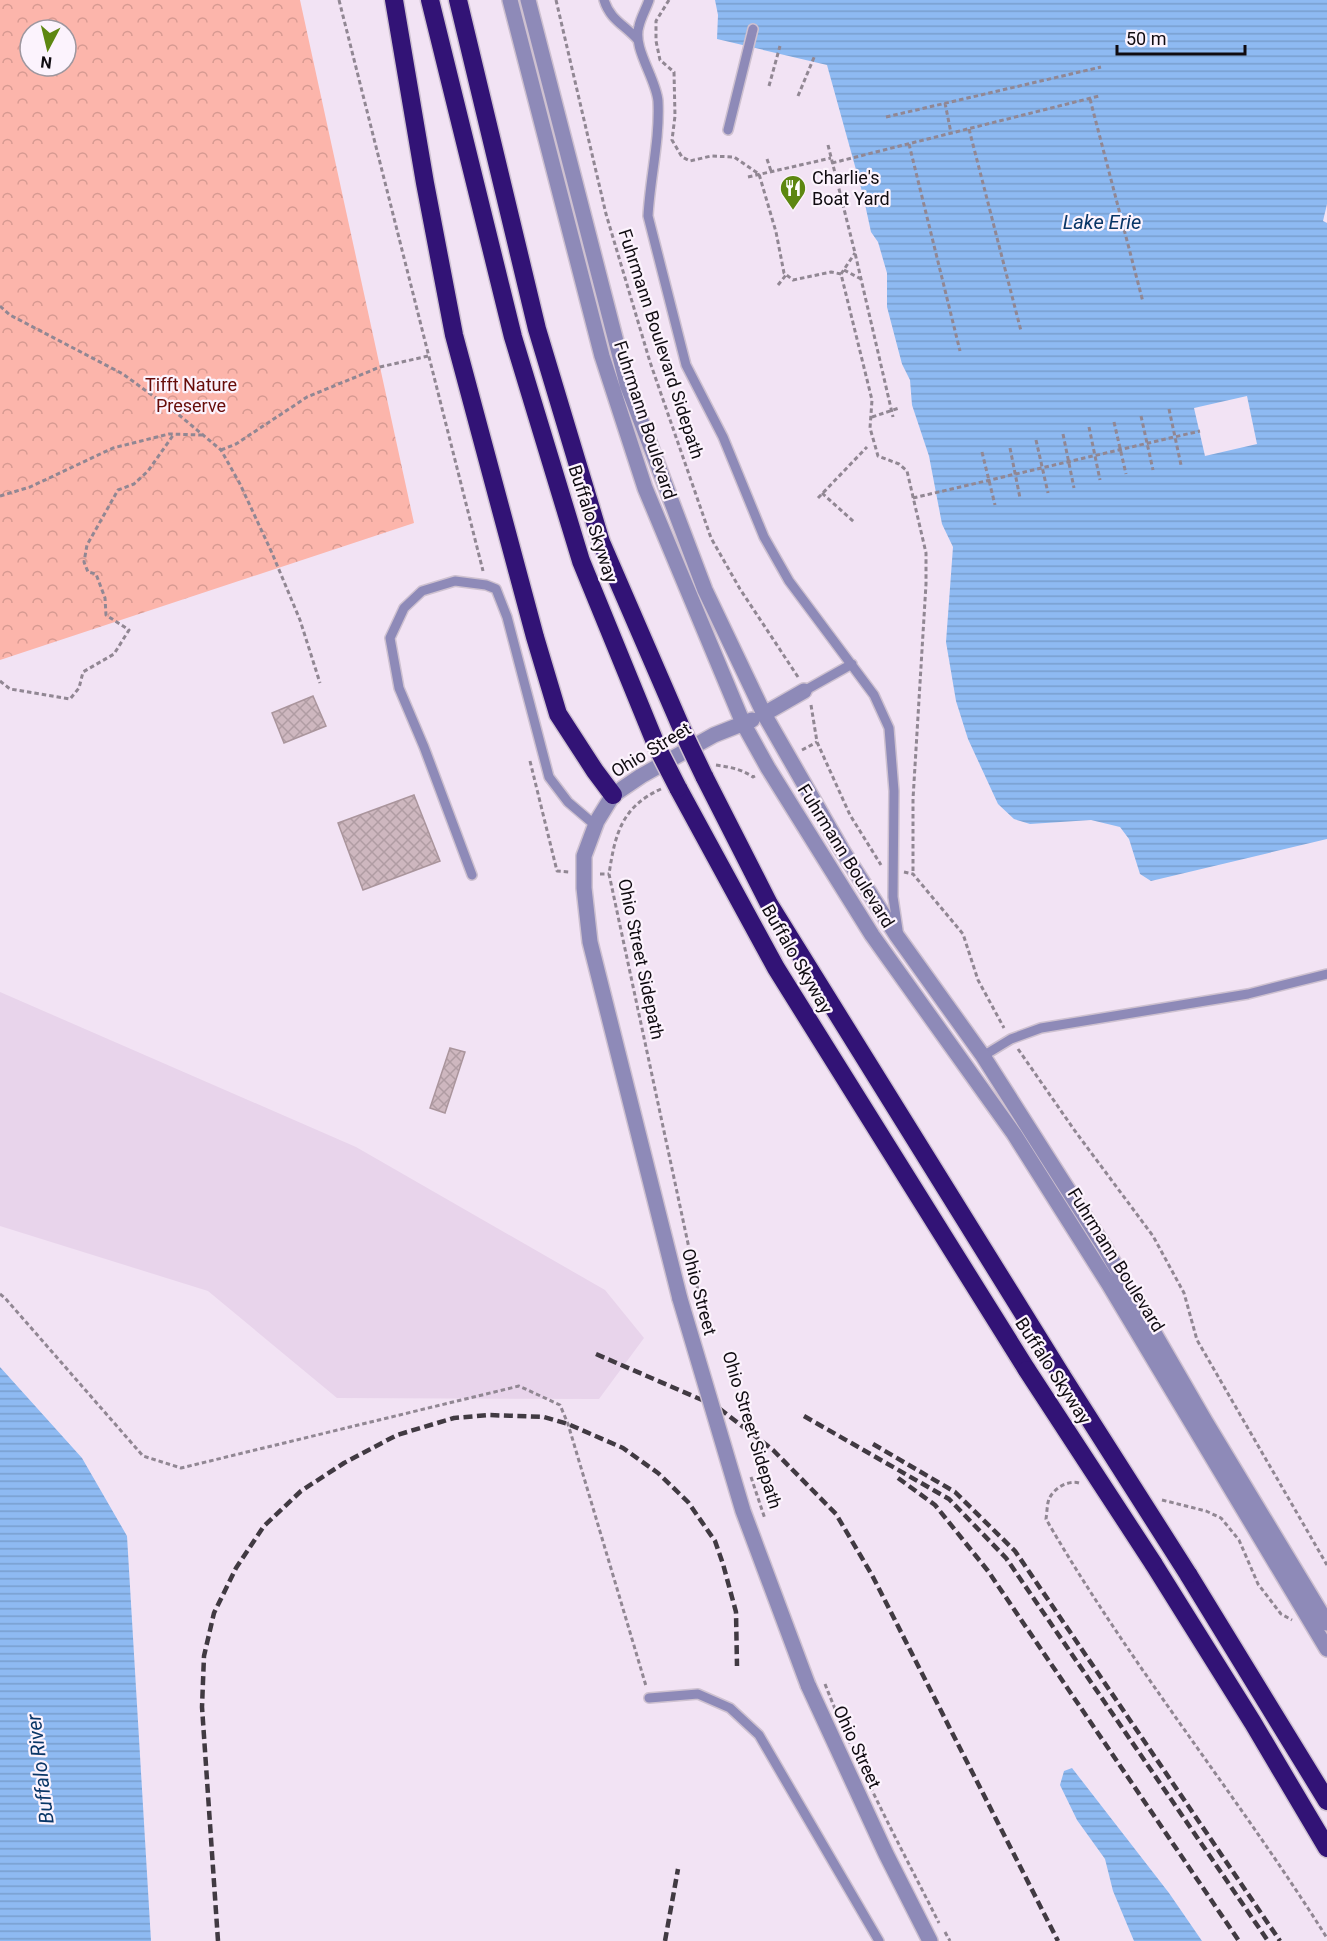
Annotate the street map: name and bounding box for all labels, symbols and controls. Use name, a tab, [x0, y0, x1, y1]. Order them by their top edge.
north arrow	[18, 18, 78, 78]
scale bar	[1117, 18, 1244, 56]
text: 50 m	[1126, 28, 1166, 49]
text: N	[39, 52, 53, 73]
place label: Charlie's Boat Yard	[812, 167, 890, 209]
restaurant icon: Charlie's Boat Yard	[778, 173, 808, 211]
water label: Lake Erie	[1063, 210, 1141, 234]
street label: Fuhrmann Boulevard Sidepath	[614, 226, 708, 462]
street label: Fuhrmann Boulevard	[609, 338, 681, 502]
park label: Tifft Nature Preserve	[145, 374, 237, 416]
street label: Buffalo Skyway	[565, 462, 623, 586]
street label: Ohio Street	[607, 718, 694, 781]
street label: Fuhrmann Boulevard	[794, 780, 899, 931]
street label: Ohio Street Sidepath	[614, 877, 669, 1041]
street label: Buffalo Skyway	[758, 900, 837, 1017]
street label: Fuhrmann Boulevard	[1064, 1184, 1169, 1335]
street label: Ohio Street	[678, 1246, 721, 1338]
street label: Buffalo Skyway	[1011, 1314, 1096, 1428]
street label: Ohio Street Sidepath	[718, 1348, 786, 1511]
street label: Ohio Street	[829, 1702, 886, 1792]
water label: Buffalo River	[21, 1711, 59, 1825]

